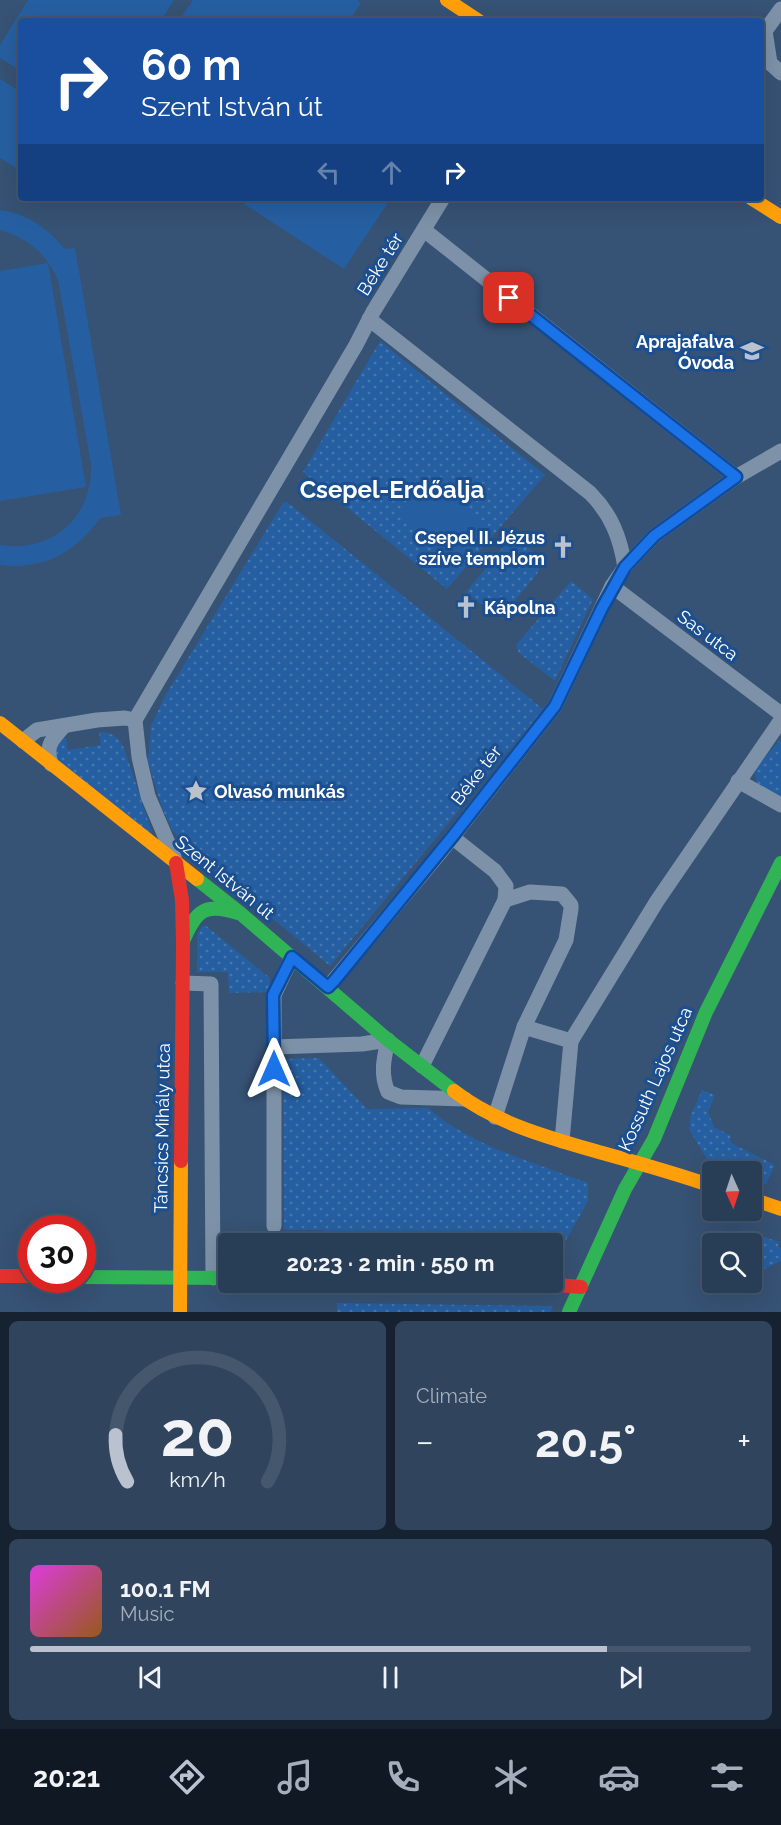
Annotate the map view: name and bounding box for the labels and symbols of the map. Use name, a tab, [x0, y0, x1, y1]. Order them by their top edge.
street label: Béke tér	[353, 228, 408, 299]
pin	[483, 272, 534, 323]
place label: Aprajafalva Óvoda	[636, 331, 734, 373]
school or university icon: Aprajafalva Óvoda	[739, 338, 765, 364]
district label: Csepel-Erdőalja	[300, 475, 485, 504]
place label: Csepel II. Jézus szíve templom	[415, 527, 545, 569]
church icon: Csepel II. Jézus szíve templom	[550, 534, 576, 560]
church icon: Kápolna	[453, 594, 479, 620]
place label: Kápolna	[484, 597, 556, 618]
street label: Sas utca	[674, 605, 742, 665]
street label: Béke tér	[446, 741, 506, 809]
place icon: Olvasó munkás	[183, 778, 209, 804]
place label: Olvasó munkás	[214, 781, 345, 802]
street label: Szent István út	[171, 831, 279, 923]
street label: Kossuth Lajos utca	[614, 1004, 696, 1154]
position arrow	[242, 1037, 306, 1101]
street label: Táncsics Mihály utca	[150, 1043, 174, 1213]
north arrow	[702, 1161, 762, 1221]
speed limit sign: 30	[18, 1215, 96, 1293]

